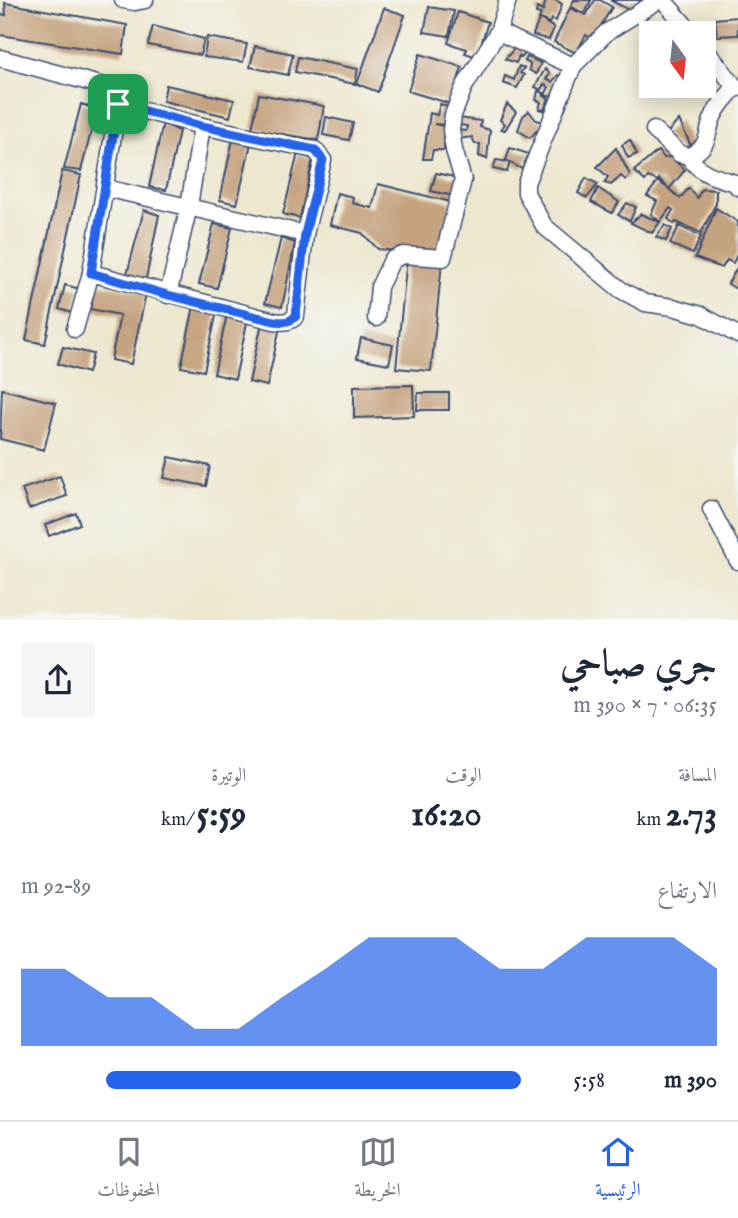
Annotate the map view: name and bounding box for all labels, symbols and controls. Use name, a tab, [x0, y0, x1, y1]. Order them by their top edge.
north arrow	[639, 21, 716, 98]
map controls	[639, 21, 716, 98]
pin	[88, 74, 148, 134]
icon: arrive	[99, 85, 137, 123]
text: جري صباحي	[560, 641, 717, 689]
button: share	[21, 643, 95, 717]
text: 06:35 · 7 × 390 m	[573, 691, 717, 720]
text: الوتيرة	[211, 764, 246, 788]
text: الوقت	[445, 764, 482, 788]
text: المسافة	[678, 764, 717, 788]
text: 5:59	[196, 793, 246, 838]
text: 16:20	[411, 793, 482, 838]
text: 2.73	[665, 793, 717, 838]
text: /km	[161, 808, 196, 832]
text: km	[636, 808, 665, 832]
text: 89–92 m	[21, 872, 91, 901]
text: الارتفاع	[657, 877, 717, 906]
text: 5:58	[573, 1066, 605, 1095]
text: 390 m	[664, 1066, 717, 1095]
tab: المحفوظات	[97, 1133, 160, 1208]
tab: الخريطة	[354, 1133, 401, 1208]
tab: الرئيسية	[595, 1133, 641, 1208]

